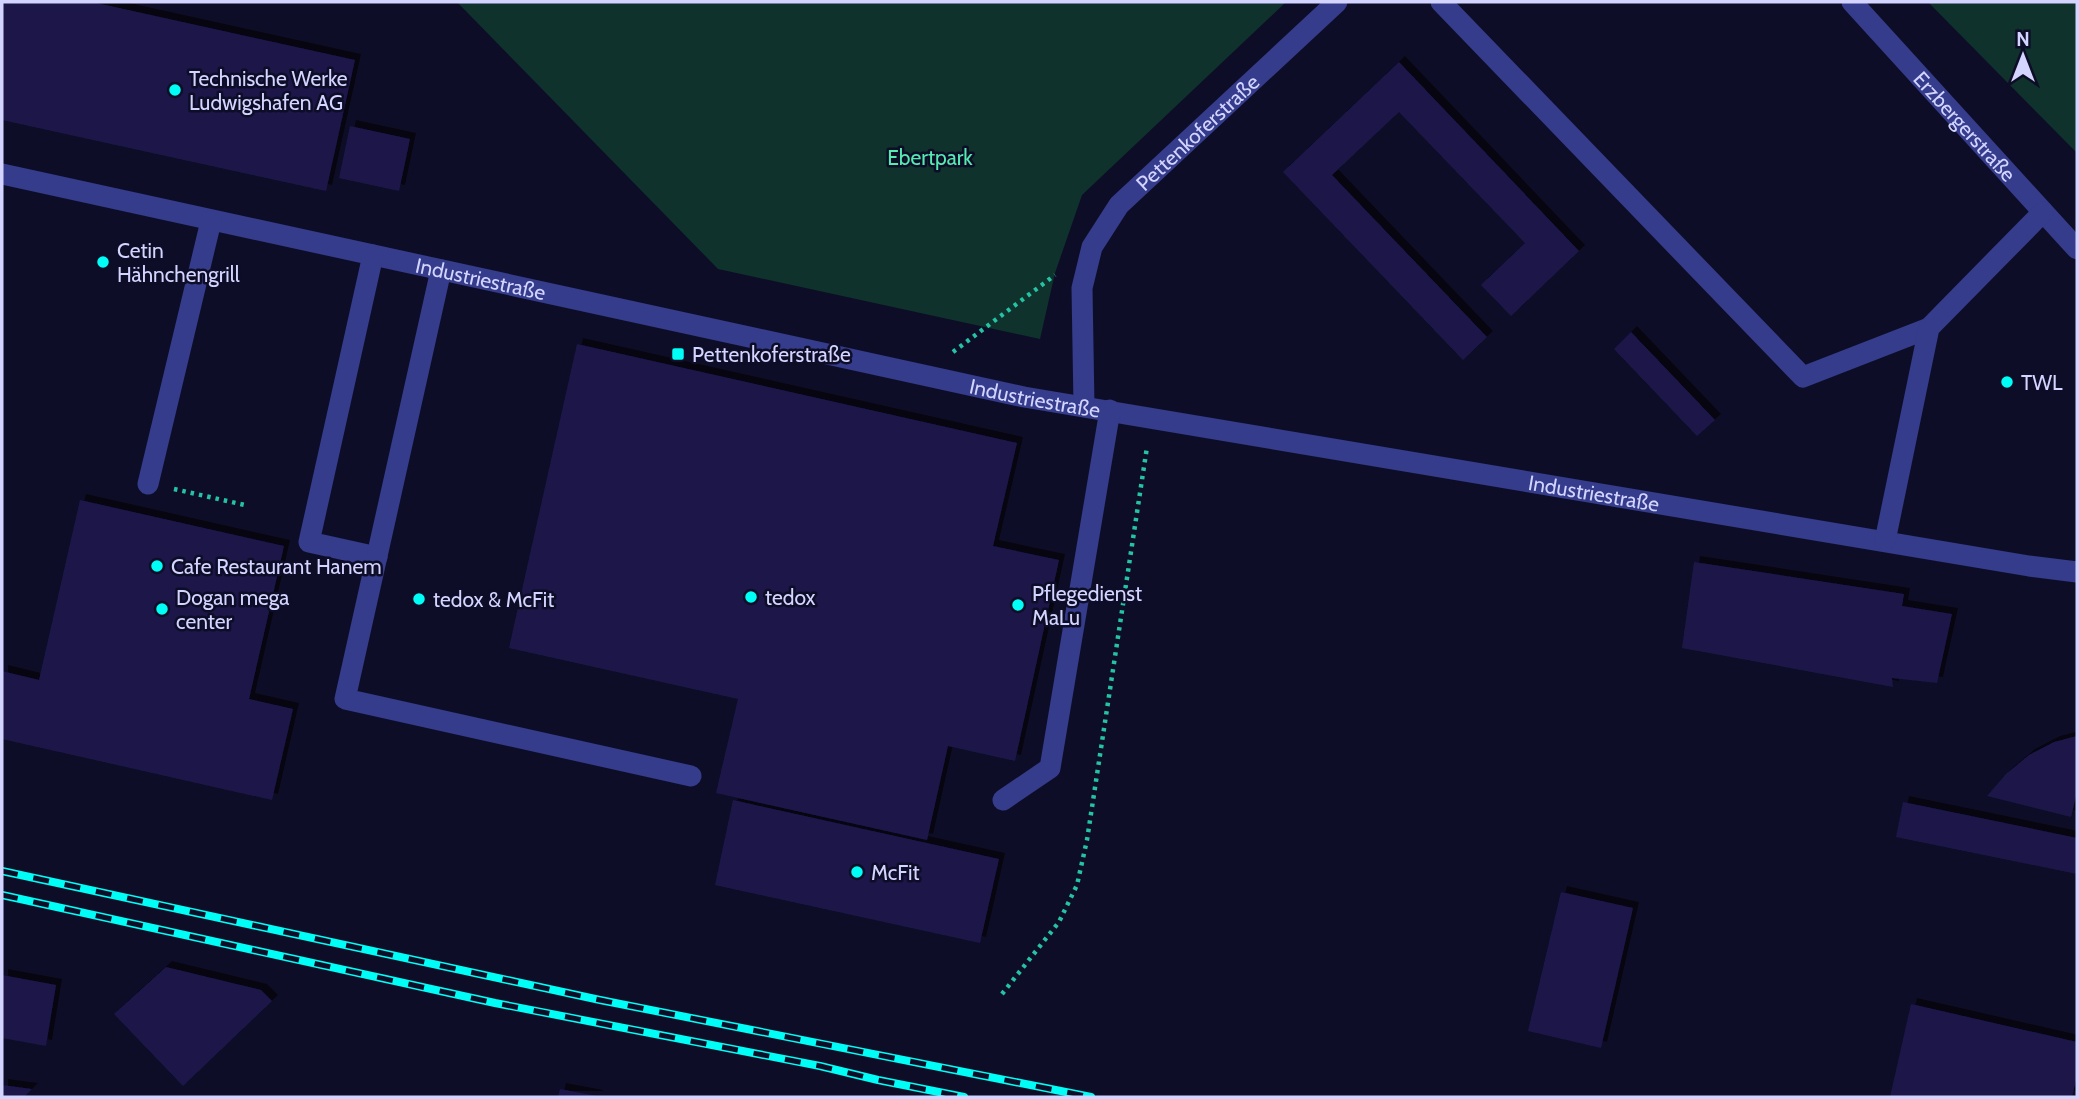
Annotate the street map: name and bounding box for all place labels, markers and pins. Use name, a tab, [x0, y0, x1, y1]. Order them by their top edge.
place label: Technische Werke Ludwigshafen AG	[189, 66, 348, 115]
marker: Technische Werke Ludwigshafen AG	[167, 82, 183, 98]
place label: Cetin Hähnchengrill	[117, 238, 240, 287]
marker: Cetin Hähnchengrill	[95, 254, 111, 270]
place label: Pettenkoferstraße	[692, 342, 851, 367]
marker: Pettenkoferstraße	[670, 346, 686, 362]
place label: TWL	[2021, 370, 2063, 395]
marker: TWL	[1999, 374, 2015, 390]
place label: Cafe Restaurant Hanem	[171, 554, 382, 579]
marker: Cafe Restaurant Hanem	[149, 558, 165, 574]
place label: Pflegedienst MaLu	[1032, 581, 1142, 630]
place label: Dogan mega center	[176, 585, 289, 634]
place label: tedox	[765, 585, 816, 610]
place label: tedox & McFit	[433, 587, 554, 612]
marker: tedox	[743, 589, 759, 605]
marker: tedox & McFit	[411, 591, 427, 607]
marker: Pflegedienst MaLu	[1010, 597, 1026, 613]
marker: Dogan mega center	[154, 601, 170, 617]
place label: McFit	[871, 860, 920, 885]
marker: McFit	[849, 864, 865, 880]

